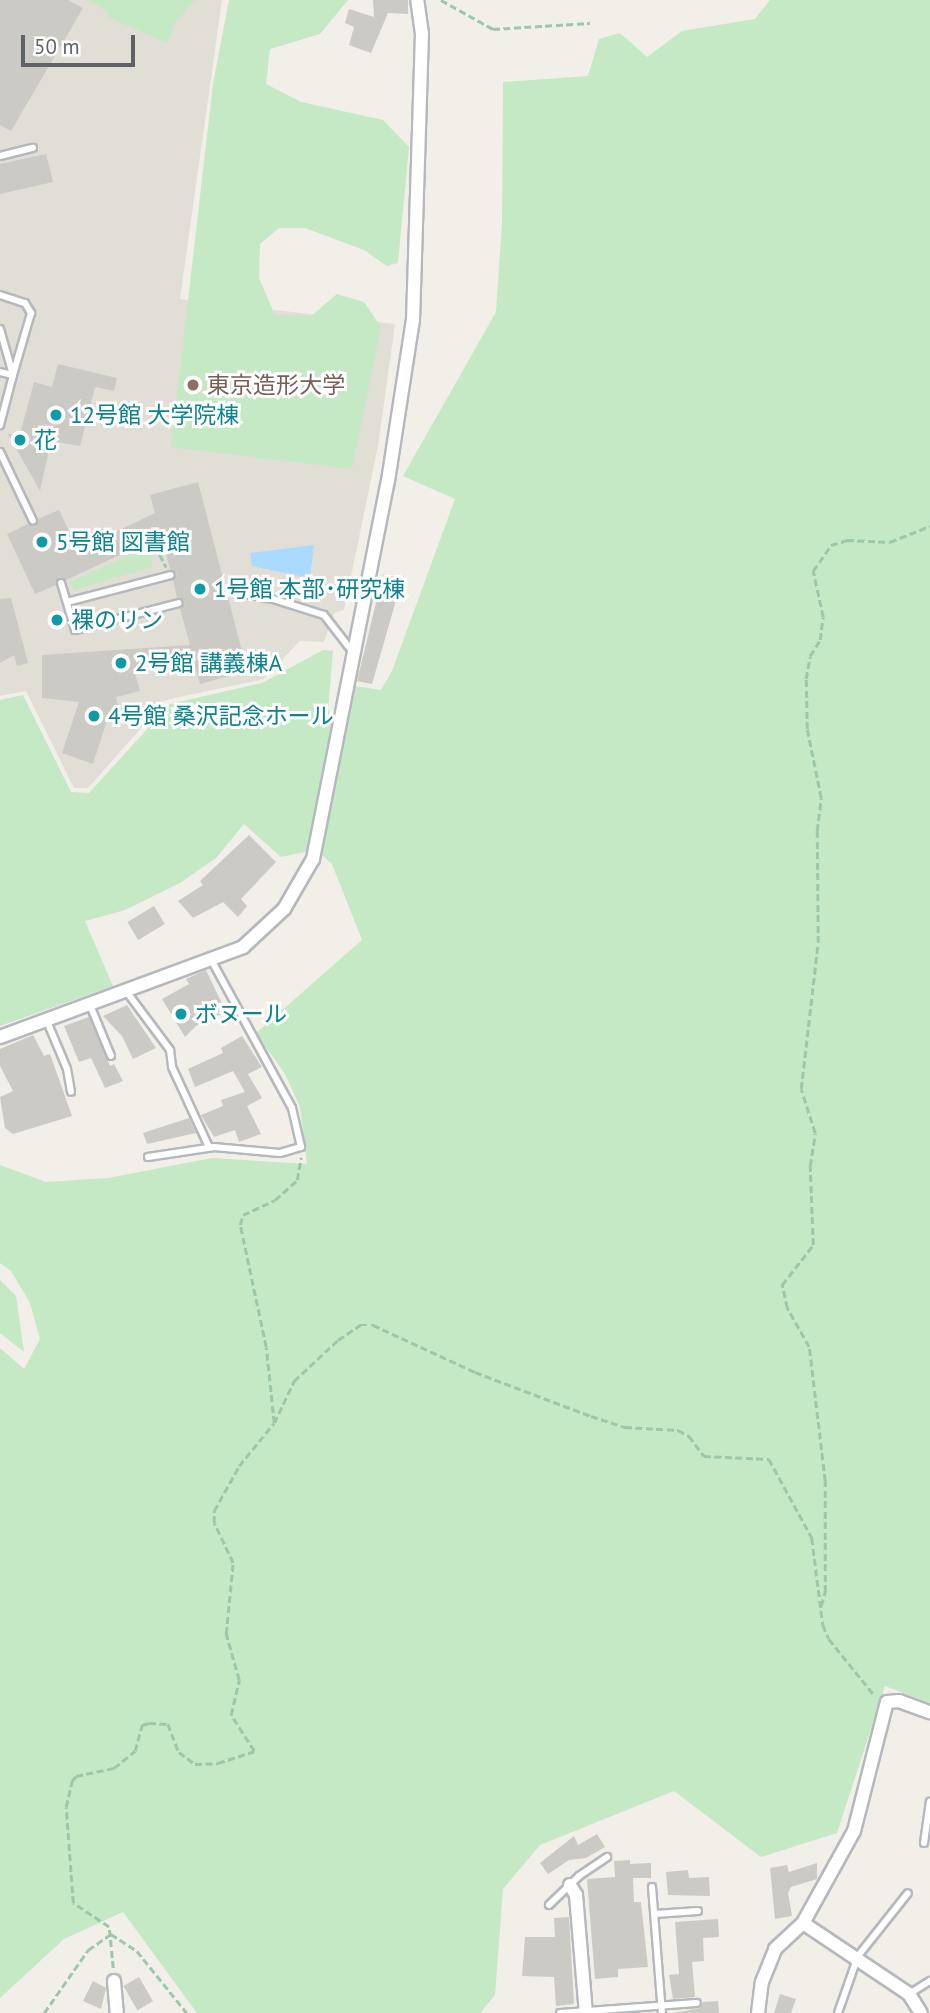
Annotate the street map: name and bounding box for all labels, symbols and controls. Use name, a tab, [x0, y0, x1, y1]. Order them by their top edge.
scale bar	[24, 21, 138, 65]
text: 50 m	[34, 33, 80, 60]
place label: 東京造形大学	[207, 371, 345, 399]
marker: 東京造形大学	[185, 377, 201, 393]
place label: 12号館 大学院棟	[70, 401, 239, 429]
marker: 12号館 大学院棟	[48, 407, 64, 423]
place label: 花	[34, 426, 57, 454]
marker: 花	[12, 432, 28, 448]
place label: 5号館 図書館	[56, 528, 190, 556]
marker: 5号館 図書館	[34, 534, 50, 550]
place label: 1号館 本部･研究棟	[214, 575, 405, 603]
marker: 1号館 本部･研究棟	[192, 581, 208, 597]
place label: 裸のリン	[71, 606, 163, 634]
marker: 裸のリン	[49, 612, 65, 628]
place label: 2号館 講義棟A	[135, 649, 282, 677]
marker: 2号館 講義棟A	[113, 655, 129, 671]
place label: 4号館 桑沢記念ホール	[108, 702, 334, 730]
marker: 4号館 桑沢記念ホール	[86, 708, 102, 724]
place label: ボヌール	[195, 1000, 287, 1028]
marker: ボヌール	[173, 1006, 189, 1022]

